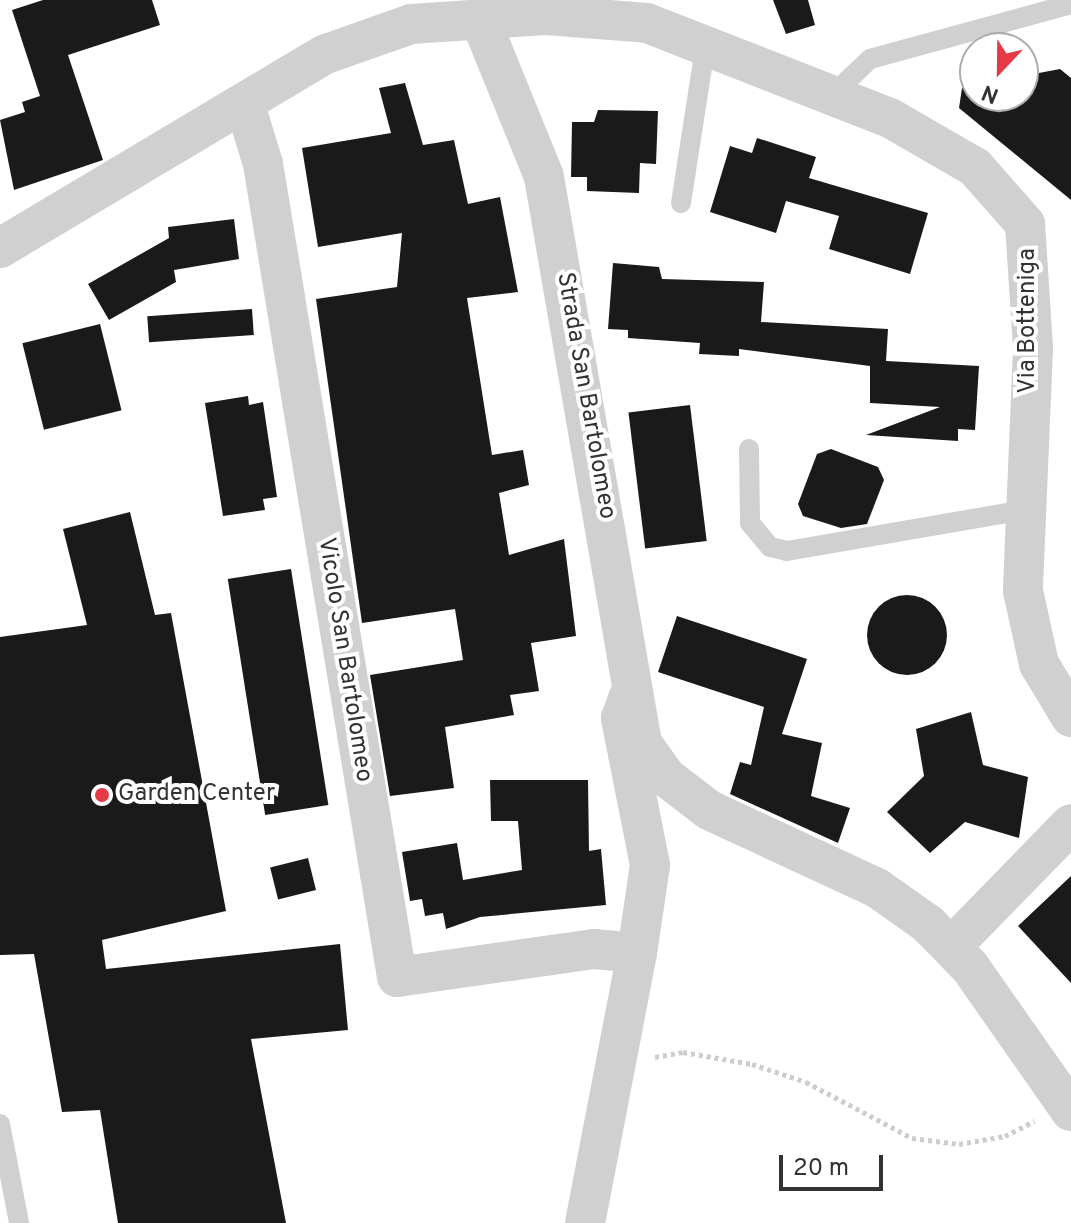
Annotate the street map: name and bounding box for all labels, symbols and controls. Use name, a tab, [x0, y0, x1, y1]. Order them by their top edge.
north arrow	[959, 32, 1039, 112]
text: N	[978, 77, 1003, 108]
street label: Via Botteniga	[1015, 248, 1043, 394]
street label: Strada San Bartolomeo	[549, 270, 621, 522]
street label: Vicolo San Bartolomeo	[310, 536, 378, 784]
place label: Garden Center	[118, 781, 275, 809]
marker: Garden Center	[93, 786, 111, 804]
scale bar	[783, 1139, 887, 1189]
text: 20 m	[793, 1154, 849, 1184]

